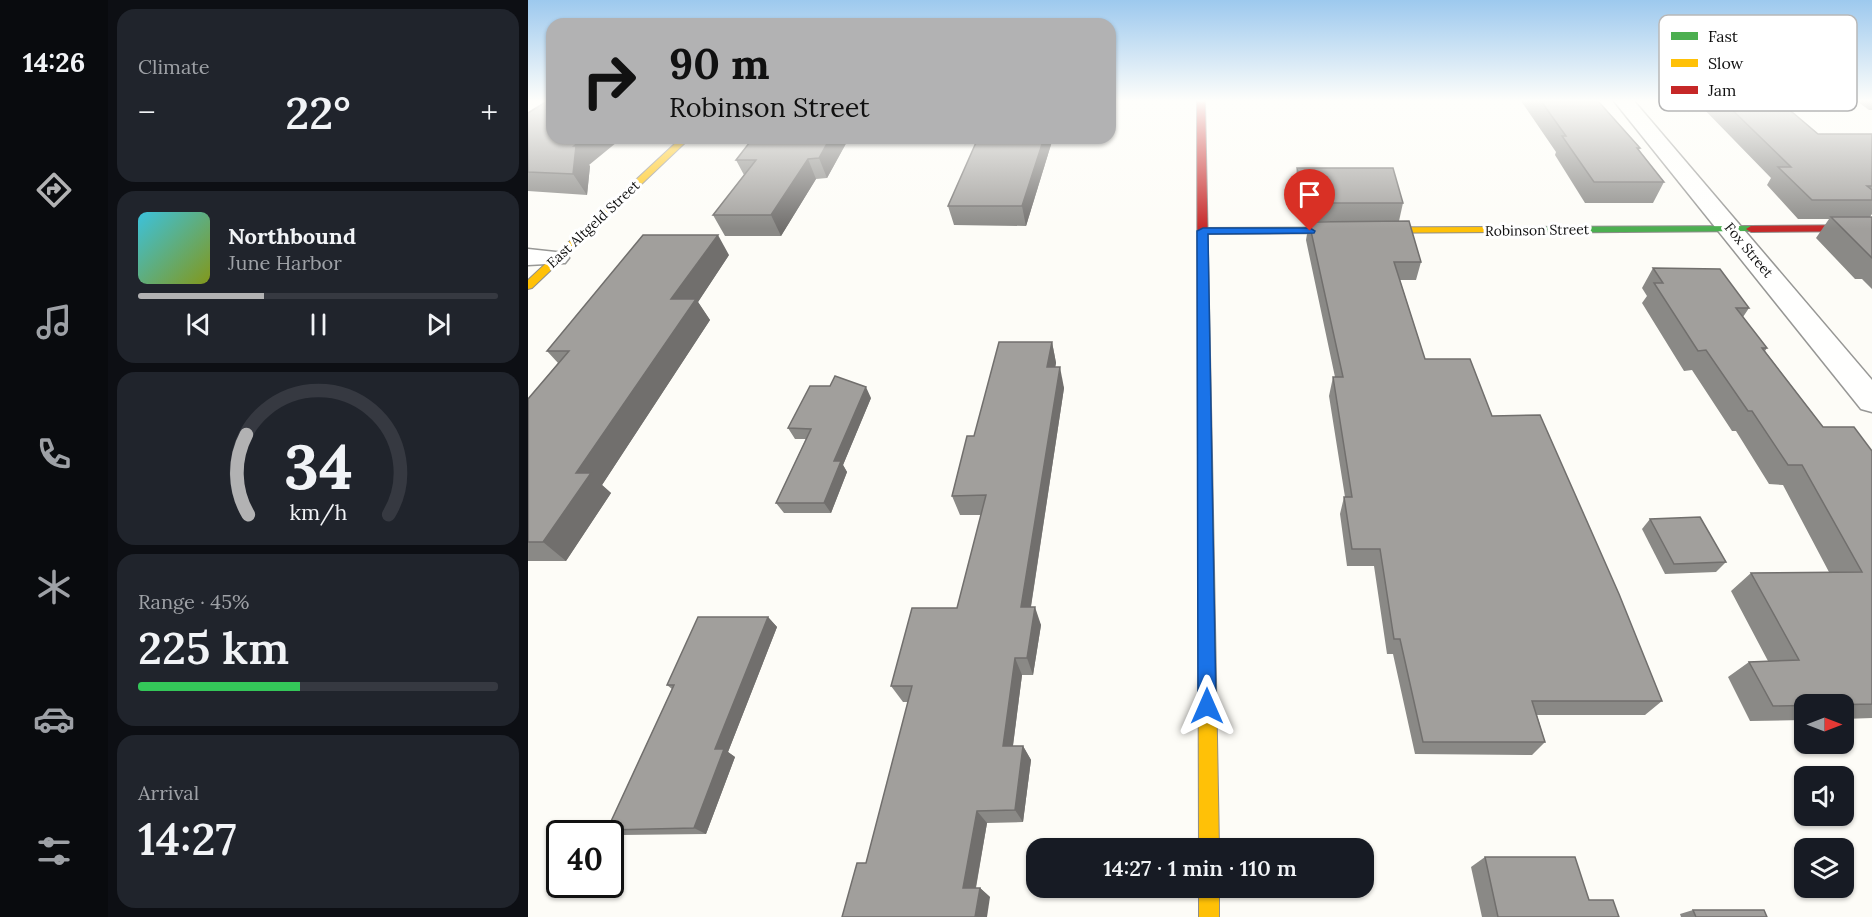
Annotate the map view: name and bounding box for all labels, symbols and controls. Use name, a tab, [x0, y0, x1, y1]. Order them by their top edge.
legend	[1659, 15, 1857, 111]
text: Fast	[1708, 26, 1739, 46]
text: 90 m	[669, 37, 770, 91]
icon: right	[570, 42, 648, 120]
text: 14:26	[23, 45, 85, 79]
text: Slow	[1708, 53, 1744, 73]
text: Climate	[138, 54, 210, 79]
text: Jam	[1707, 80, 1736, 100]
text: 22°	[285, 84, 351, 141]
text: Robinson Street	[669, 90, 870, 124]
text: −	[138, 91, 156, 133]
text: +	[481, 91, 498, 133]
icon: directions	[33, 169, 75, 211]
pin	[1284, 169, 1335, 231]
street label: East Altgeld Street	[543, 176, 644, 272]
icon: arrive	[1293, 178, 1326, 211]
street label: Fox Street	[1721, 219, 1778, 282]
street label: Robinson Street	[1485, 220, 1590, 240]
text: Northbound	[228, 222, 356, 250]
text: June Harbor	[228, 250, 342, 275]
icon: music	[33, 301, 75, 343]
icon: previous	[182, 308, 215, 341]
icon: pause	[302, 308, 335, 341]
icon: next	[422, 308, 455, 341]
text: 34	[283, 427, 353, 507]
icon: phone	[33, 433, 75, 475]
text: km/h	[289, 499, 347, 527]
icon: climate	[33, 566, 75, 608]
text: Range · 45%	[138, 589, 249, 614]
text: 225 km	[138, 619, 289, 676]
position arrow	[1175, 674, 1239, 738]
north arrow	[1794, 694, 1854, 754]
map controls	[1794, 694, 1854, 898]
icon: car	[33, 698, 75, 740]
button: sound	[1794, 766, 1854, 826]
text: Arrival	[138, 780, 199, 805]
text: 14:27	[138, 810, 236, 867]
speed limit sign: 40	[546, 820, 624, 898]
icon: filters	[33, 830, 75, 872]
button: layers	[1794, 838, 1854, 898]
text: 14:27 · 1 min · 110 m	[1103, 854, 1297, 882]

